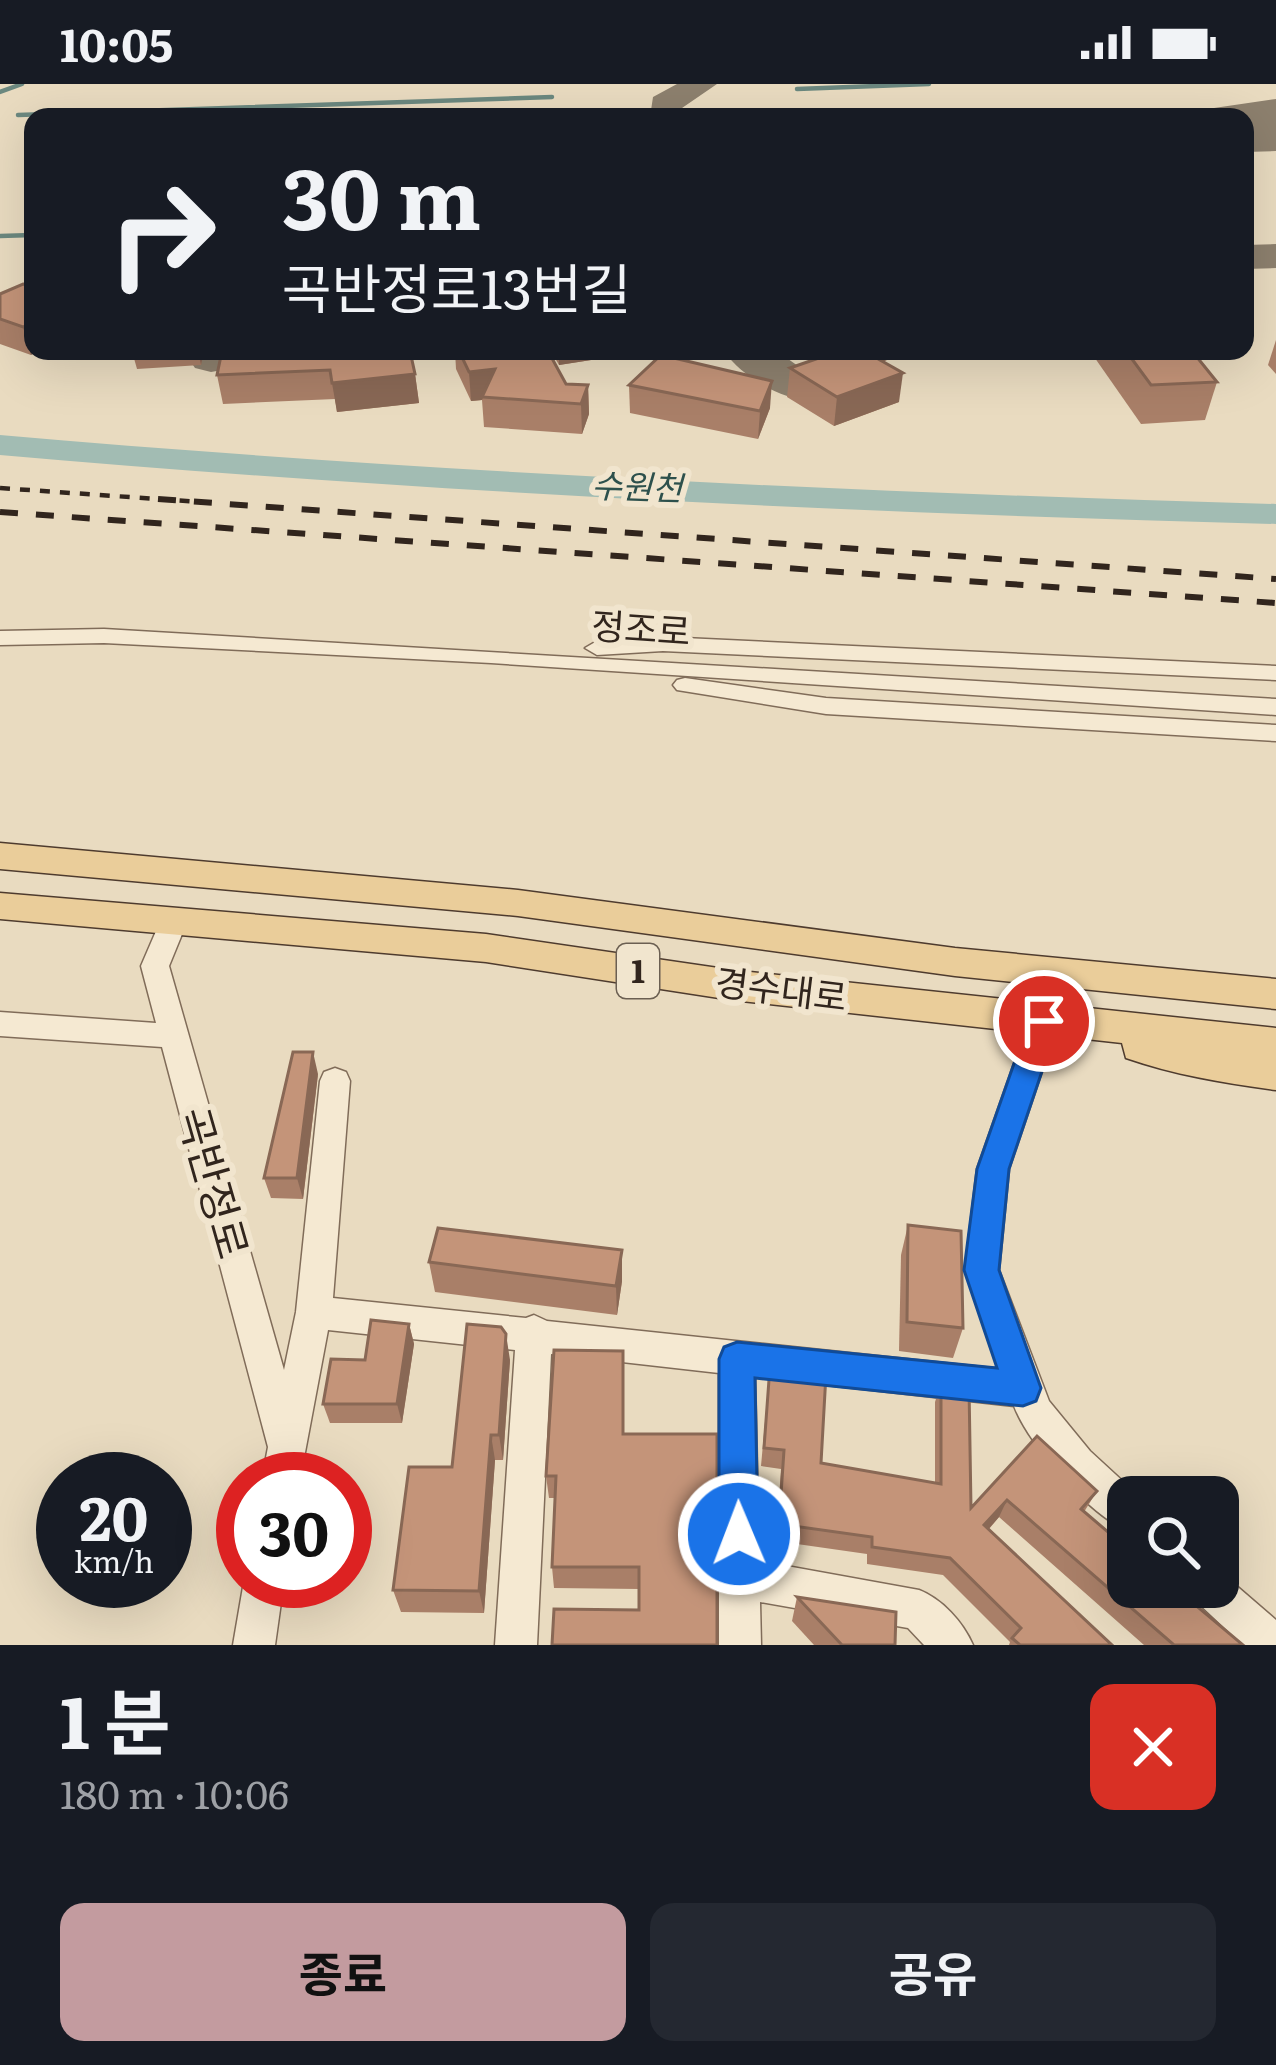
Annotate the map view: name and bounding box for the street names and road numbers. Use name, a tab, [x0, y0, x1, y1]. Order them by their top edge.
street label: 정조로	[590, 597, 693, 656]
road number: 1	[617, 944, 659, 998]
street label: 경수대로	[712, 953, 850, 1022]
street label: 곡반정로	[165, 1099, 267, 1265]

